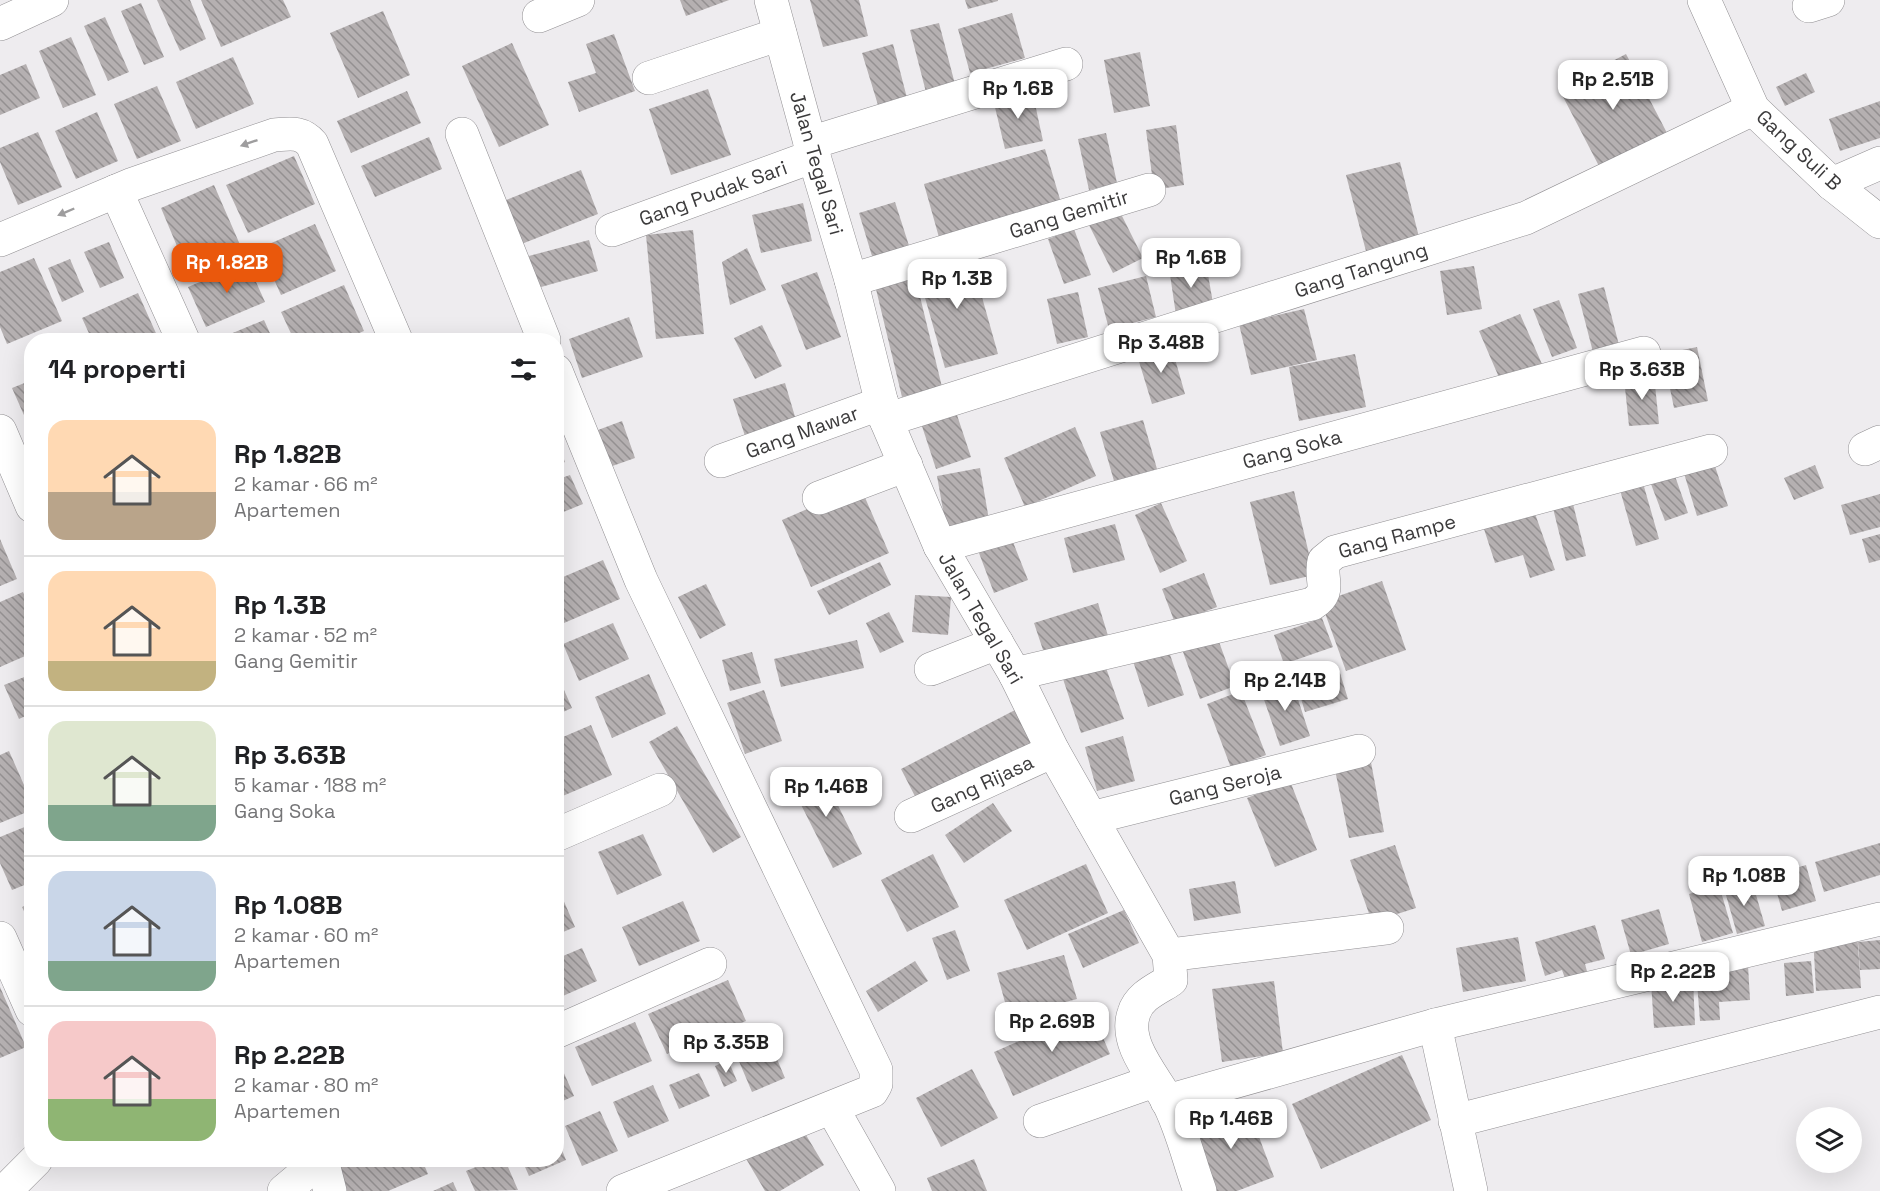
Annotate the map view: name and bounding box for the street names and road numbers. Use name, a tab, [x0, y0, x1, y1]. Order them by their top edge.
street label: Jalan Tegal Sari	[784, 88, 850, 238]
street label: Gang Suli B	[1751, 104, 1847, 196]
street label: Gang Pudak Sari	[635, 154, 791, 232]
street label: Gang Gemitir	[1006, 183, 1132, 245]
street label: Gang Tangung	[1291, 236, 1431, 304]
street label: Gang Mawar	[742, 400, 862, 464]
street label: Gang Soka	[1240, 423, 1344, 475]
street label: Gang Rampe	[1335, 508, 1459, 564]
street label: Jalan Tegal Sari	[933, 547, 1029, 689]
street label: Gang Rijasa	[926, 749, 1038, 819]
street label: Gang Seroja	[1166, 758, 1284, 812]

